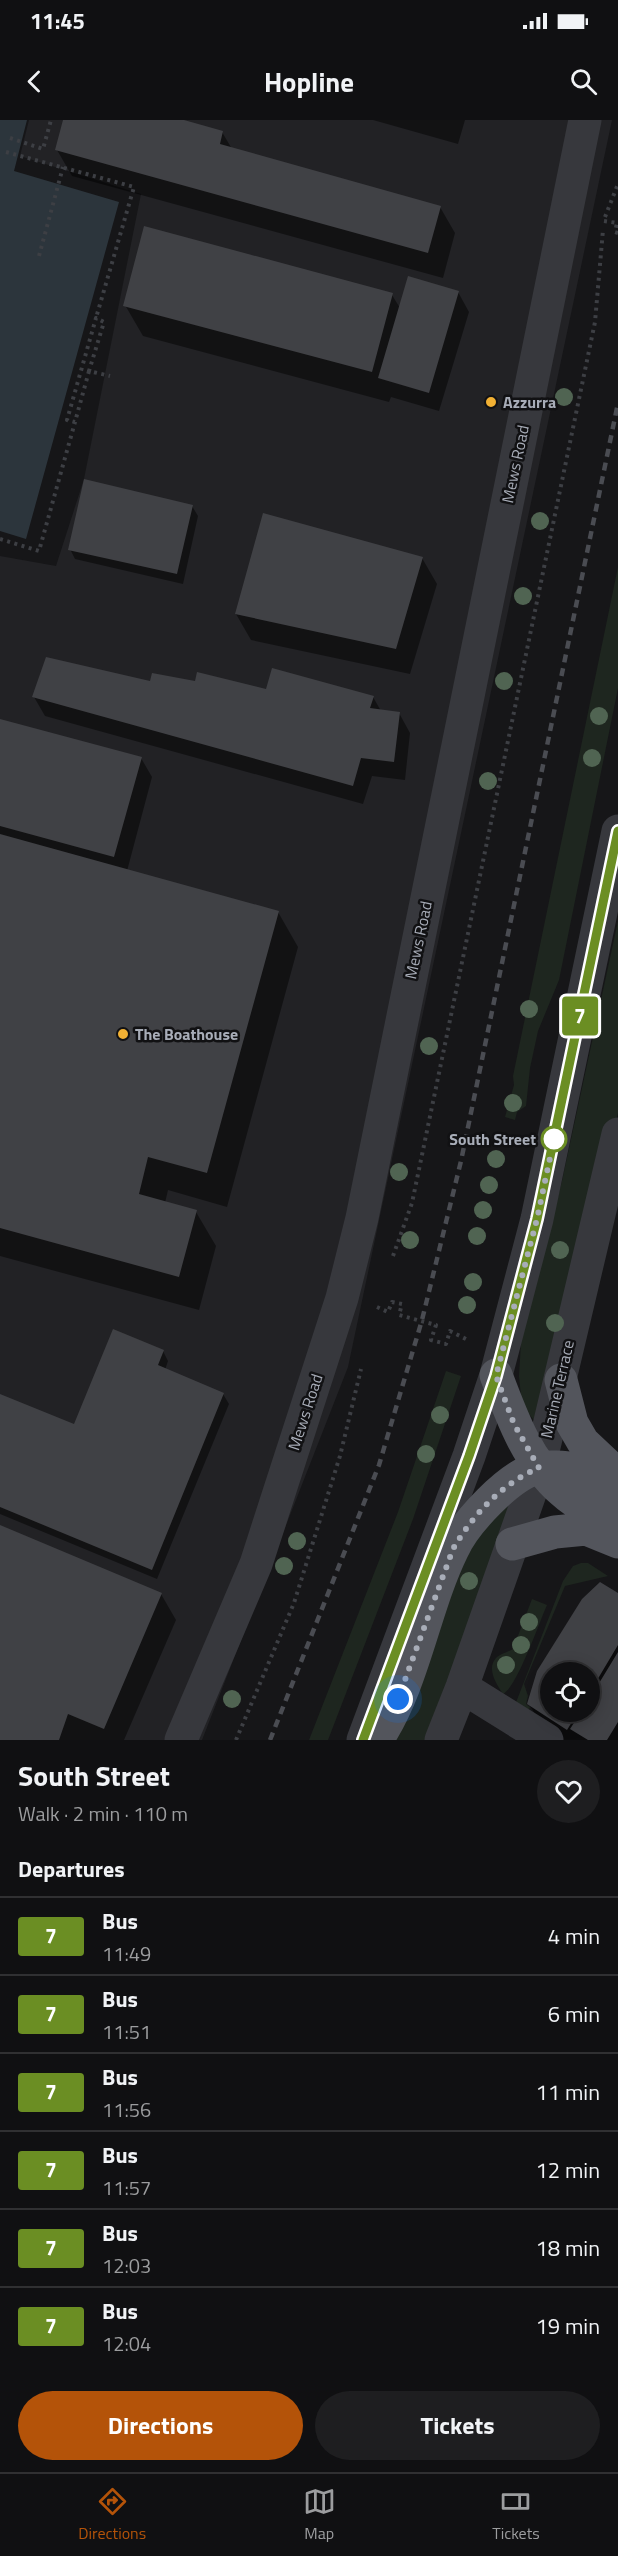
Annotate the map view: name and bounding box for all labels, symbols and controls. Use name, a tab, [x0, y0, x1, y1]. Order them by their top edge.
text: 11:45	[30, 4, 85, 38]
text: Hopline	[264, 61, 354, 102]
icon: back	[18, 65, 51, 98]
icon: search	[567, 65, 600, 98]
place label: Azzurra	[503, 390, 556, 414]
marker: Azzurra	[484, 395, 498, 409]
street label: Mews Road	[495, 423, 535, 505]
street label: Mews Road	[398, 899, 438, 981]
line badge: 7	[560, 996, 600, 1036]
text: 7	[574, 1000, 586, 1032]
place label: The Boathouse	[135, 1022, 238, 1046]
marker: The Boathouse	[116, 1027, 130, 1041]
marker: South Street	[541, 1126, 567, 1152]
place label: South Street	[449, 1127, 536, 1151]
street label: Marine Terrace	[534, 1338, 580, 1440]
street label: Mews Road	[281, 1371, 329, 1453]
map controls	[540, 1662, 600, 1722]
button: locate	[540, 1662, 600, 1722]
your location	[383, 1684, 413, 1714]
text: South Street	[18, 1754, 170, 1797]
button: heart	[537, 1760, 600, 1823]
text: Walk · 2 min · 110 m	[18, 1798, 188, 1829]
text: Departures	[18, 1852, 125, 1886]
text: Bus	[102, 1904, 138, 1938]
text: 4 min	[548, 1919, 600, 1953]
text: 7	[45, 1920, 57, 1952]
text: 11:49	[102, 1938, 151, 1969]
text: Bus	[102, 1982, 138, 2016]
text: 6 min	[548, 1997, 600, 2031]
text: 7	[45, 1998, 57, 2030]
text: 11:51	[102, 2016, 151, 2047]
text: Bus	[102, 2060, 138, 2094]
text: 11 min	[535, 2075, 600, 2109]
text: 7	[45, 2076, 57, 2108]
text: 11:56	[102, 2094, 151, 2125]
text: Bus	[102, 2138, 138, 2172]
text: 12 min	[535, 2153, 600, 2187]
text: 7	[45, 2154, 57, 2186]
text: 11:57	[102, 2172, 151, 2203]
text: Bus	[102, 2216, 138, 2250]
text: 18 min	[535, 2231, 600, 2265]
text: 7	[45, 2232, 57, 2264]
text: 12:03	[102, 2250, 151, 2281]
text: Bus	[102, 2294, 138, 2328]
text: 19 min	[535, 2309, 600, 2343]
text: 7	[45, 2310, 57, 2342]
text: 12:04	[102, 2328, 151, 2359]
button: Directions	[18, 2391, 303, 2460]
button: Tickets	[315, 2391, 600, 2460]
tab: Directions	[78, 2485, 146, 2545]
tab: Map	[303, 2485, 336, 2545]
tab: Tickets	[492, 2485, 540, 2545]

